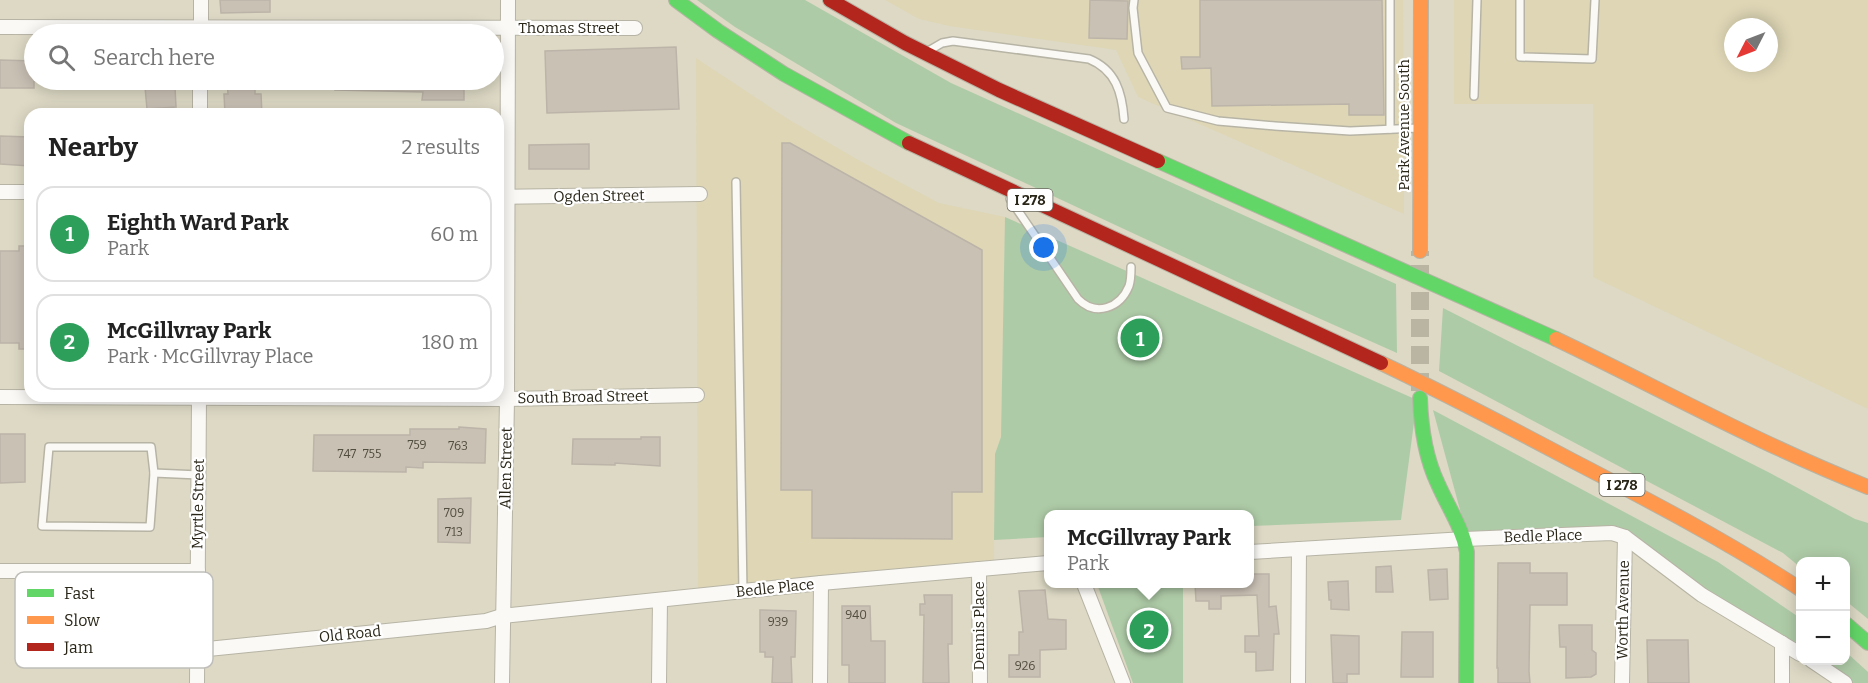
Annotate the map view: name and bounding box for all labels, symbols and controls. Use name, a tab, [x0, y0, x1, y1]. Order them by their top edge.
north arrow	[1724, 18, 1778, 72]
street label: Thomas Street	[518, 19, 620, 37]
search box	[24, 24, 504, 90]
icon: search	[45, 41, 78, 74]
text: Search here	[93, 44, 215, 71]
street label: Park Avenue South	[1395, 58, 1413, 191]
text: Nearby	[48, 132, 138, 163]
text: 2 results	[401, 135, 480, 159]
street label: Ogden Street	[553, 186, 645, 206]
road number: I 278	[1008, 189, 1052, 211]
text: Eighth Ward Park	[107, 209, 289, 236]
text: 1	[65, 222, 74, 246]
text: 60 m	[430, 222, 478, 246]
your location	[1029, 233, 1058, 262]
text: Park	[107, 236, 149, 260]
pin: 1	[1120, 316, 1160, 360]
text: McGillvray Park	[107, 317, 271, 344]
text: 2	[64, 330, 75, 354]
text: 180 m	[422, 330, 478, 354]
text: Park · McGillvray Place	[107, 344, 313, 368]
street label: South Broad Street	[517, 387, 649, 407]
street label: Allen Street	[496, 426, 516, 509]
house number: 759	[407, 438, 427, 452]
house number: 763	[448, 439, 468, 453]
house number: 747	[338, 447, 356, 461]
house number: 755	[363, 447, 381, 461]
street label: Myrtle Street	[188, 458, 208, 549]
road number: I 278	[1600, 474, 1644, 496]
house number: 709	[444, 506, 464, 520]
popup	[1044, 510, 1254, 588]
text: McGillvray Park	[1067, 524, 1231, 551]
house number: 713	[445, 525, 463, 539]
street label: Bedle Place	[1503, 526, 1583, 546]
text: Park	[1067, 551, 1109, 575]
map controls	[1796, 557, 1850, 665]
button: +	[1796, 557, 1850, 611]
street label: Worth Avenue	[1613, 560, 1633, 660]
legend	[15, 572, 213, 668]
street label: Bedle Place	[735, 575, 815, 601]
street label: Dennis Place	[970, 581, 988, 671]
text: Fast	[64, 584, 95, 603]
house number: 940	[845, 608, 867, 622]
pin: 2	[1130, 608, 1168, 652]
text: Slow	[64, 611, 100, 630]
button: −	[1796, 611, 1850, 665]
house number: 939	[768, 615, 788, 629]
street label: Old Road	[318, 622, 382, 646]
text: Jam	[63, 638, 93, 657]
house number: 926	[1015, 659, 1035, 673]

